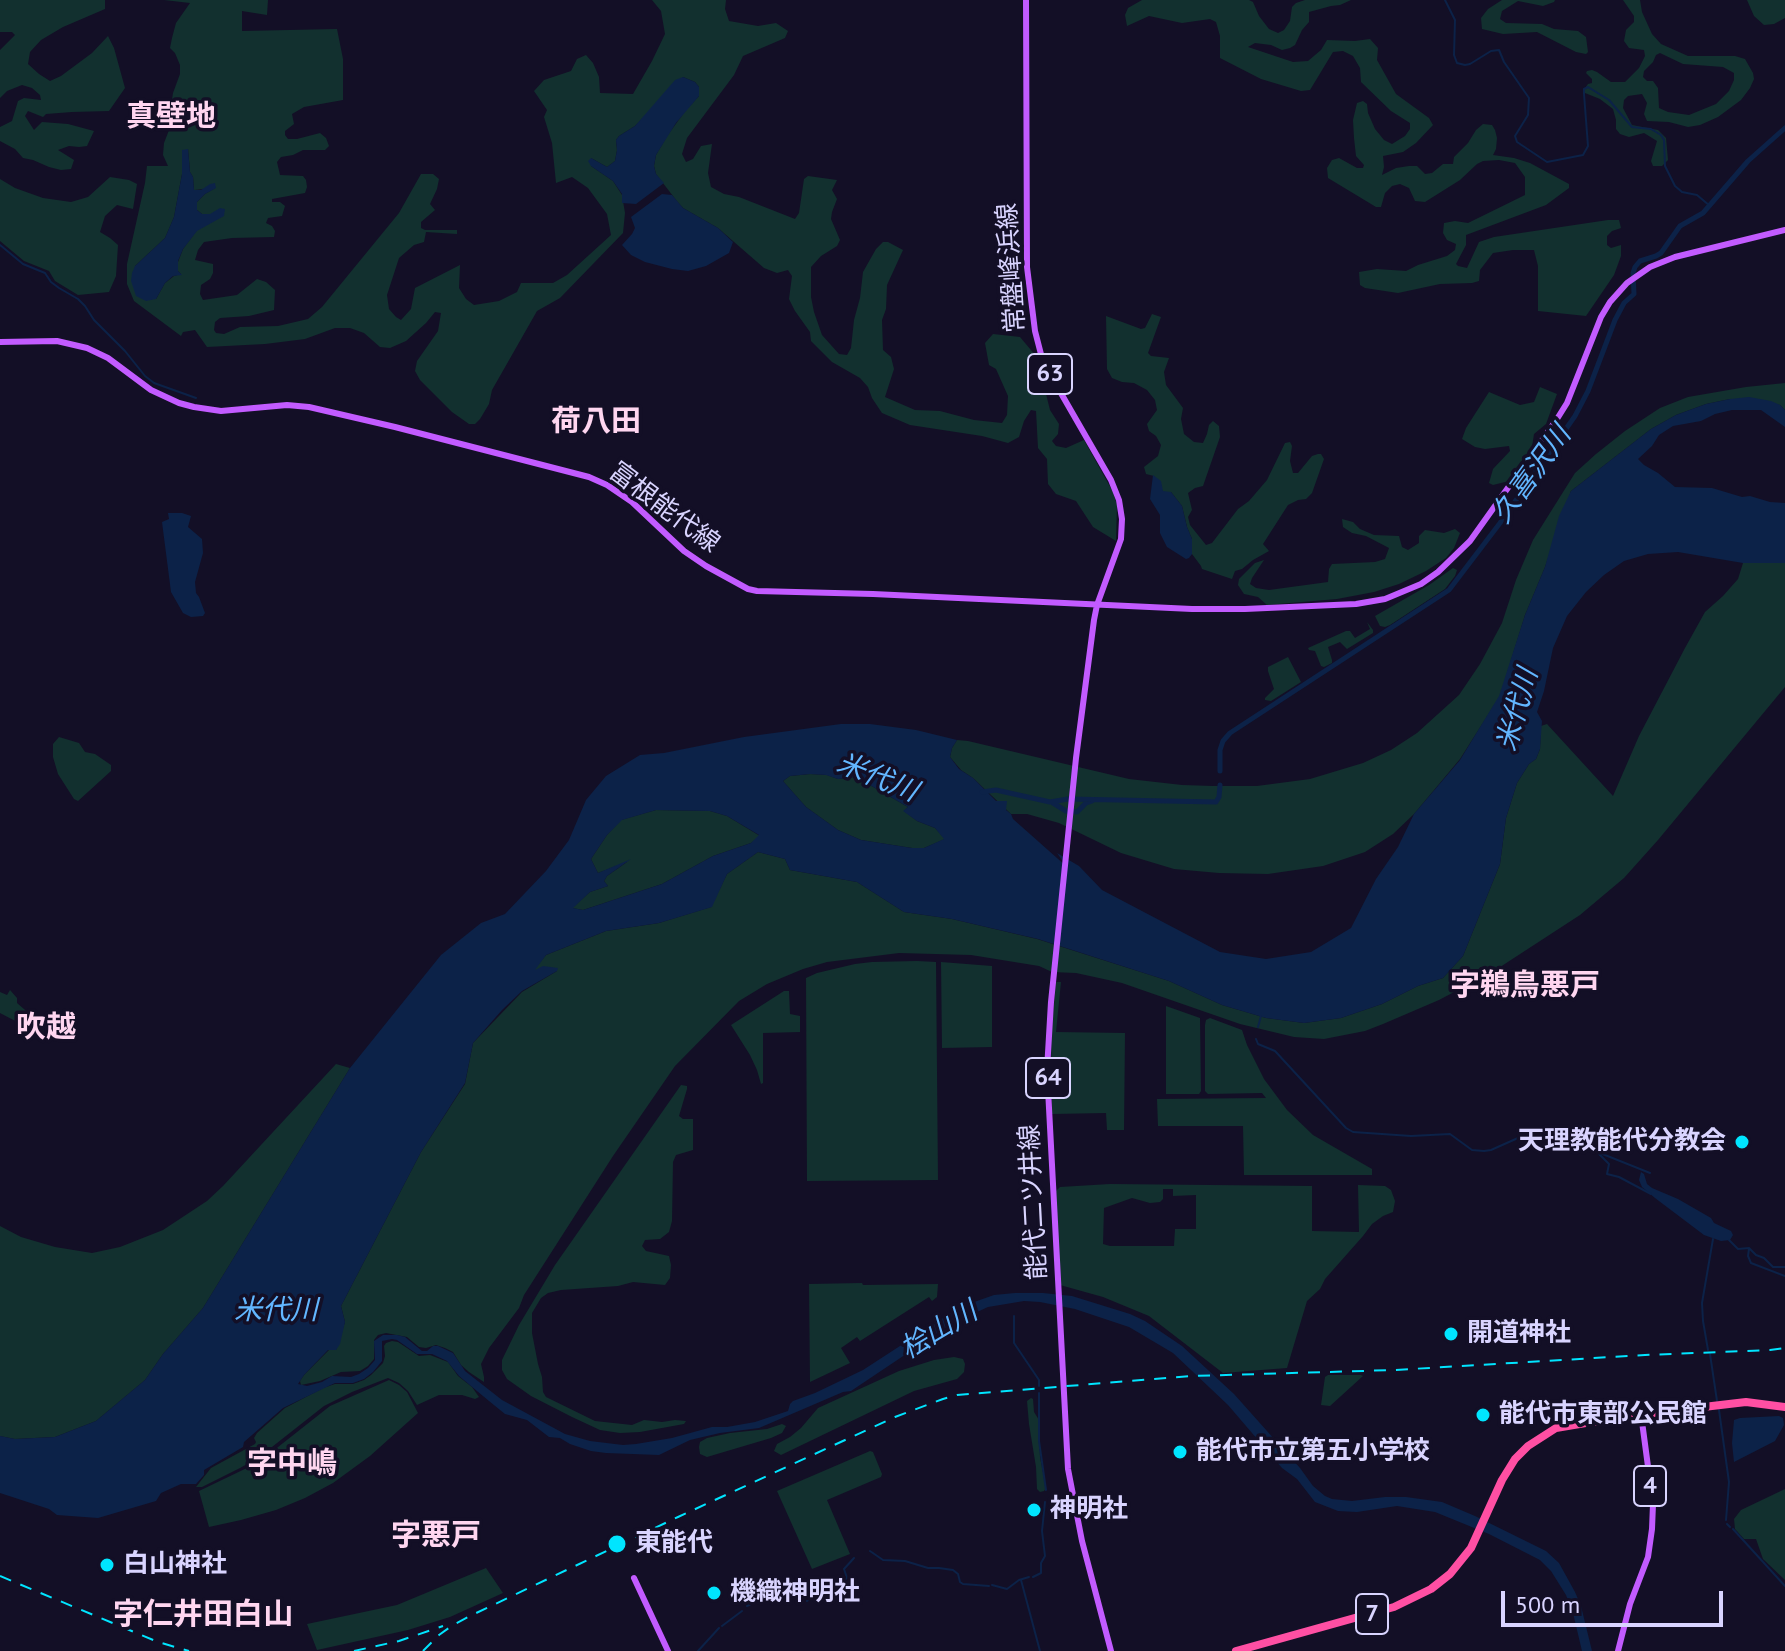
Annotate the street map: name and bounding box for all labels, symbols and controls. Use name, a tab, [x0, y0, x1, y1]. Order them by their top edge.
district label: 真壁地	[126, 99, 216, 135]
street label: 常盤峰浜線	[992, 202, 1032, 334]
road number: 63	[1028, 354, 1072, 394]
district label: 荷八田	[551, 404, 641, 440]
water label: 久喜沢川	[1485, 420, 1579, 530]
street label: 富根能代線	[603, 456, 725, 560]
water label: 米代川	[1490, 665, 1546, 755]
water label: 米代川	[832, 747, 922, 809]
district label: 字鵜鳥悪戸	[1450, 968, 1600, 1004]
district label: 吹越	[16, 1010, 76, 1046]
road number: 64	[1026, 1058, 1070, 1098]
street label: 能代二ツ井線	[1014, 1123, 1054, 1281]
place label: 天理教能代分教会	[1518, 1126, 1726, 1158]
marker: 天理教能代分教会	[1733, 1133, 1751, 1151]
water label: 米代川	[234, 1294, 318, 1328]
water label: 桧山川	[894, 1295, 984, 1367]
place label: 開道神社	[1467, 1318, 1571, 1350]
marker: 開道神社	[1442, 1325, 1460, 1343]
place label: 能代市東部公民館	[1499, 1399, 1707, 1431]
marker: 能代市東部公民館	[1474, 1406, 1492, 1424]
place label: 能代市立第五小学校	[1196, 1436, 1430, 1468]
marker: 能代市立第五小学校	[1171, 1443, 1189, 1461]
district label: 字中嶋	[247, 1446, 337, 1482]
road number: 4	[1634, 1466, 1666, 1506]
place label: 神明社	[1050, 1494, 1128, 1526]
marker: 神明社	[1025, 1501, 1043, 1519]
district label: 字悪戸	[391, 1518, 481, 1554]
place label: 東能代	[635, 1528, 713, 1560]
marker: 東能代	[606, 1533, 628, 1555]
place label: 白山神社	[123, 1549, 227, 1581]
marker: 白山神社	[98, 1556, 116, 1574]
scale bar	[1505, 1575, 1727, 1625]
place label: 機織神明社	[730, 1577, 860, 1609]
marker: 機織神明社	[705, 1584, 723, 1602]
text: 500 m	[1515, 1589, 1580, 1620]
road number: 7	[1356, 1594, 1388, 1634]
district label: 字仁井田白山	[113, 1597, 293, 1633]

